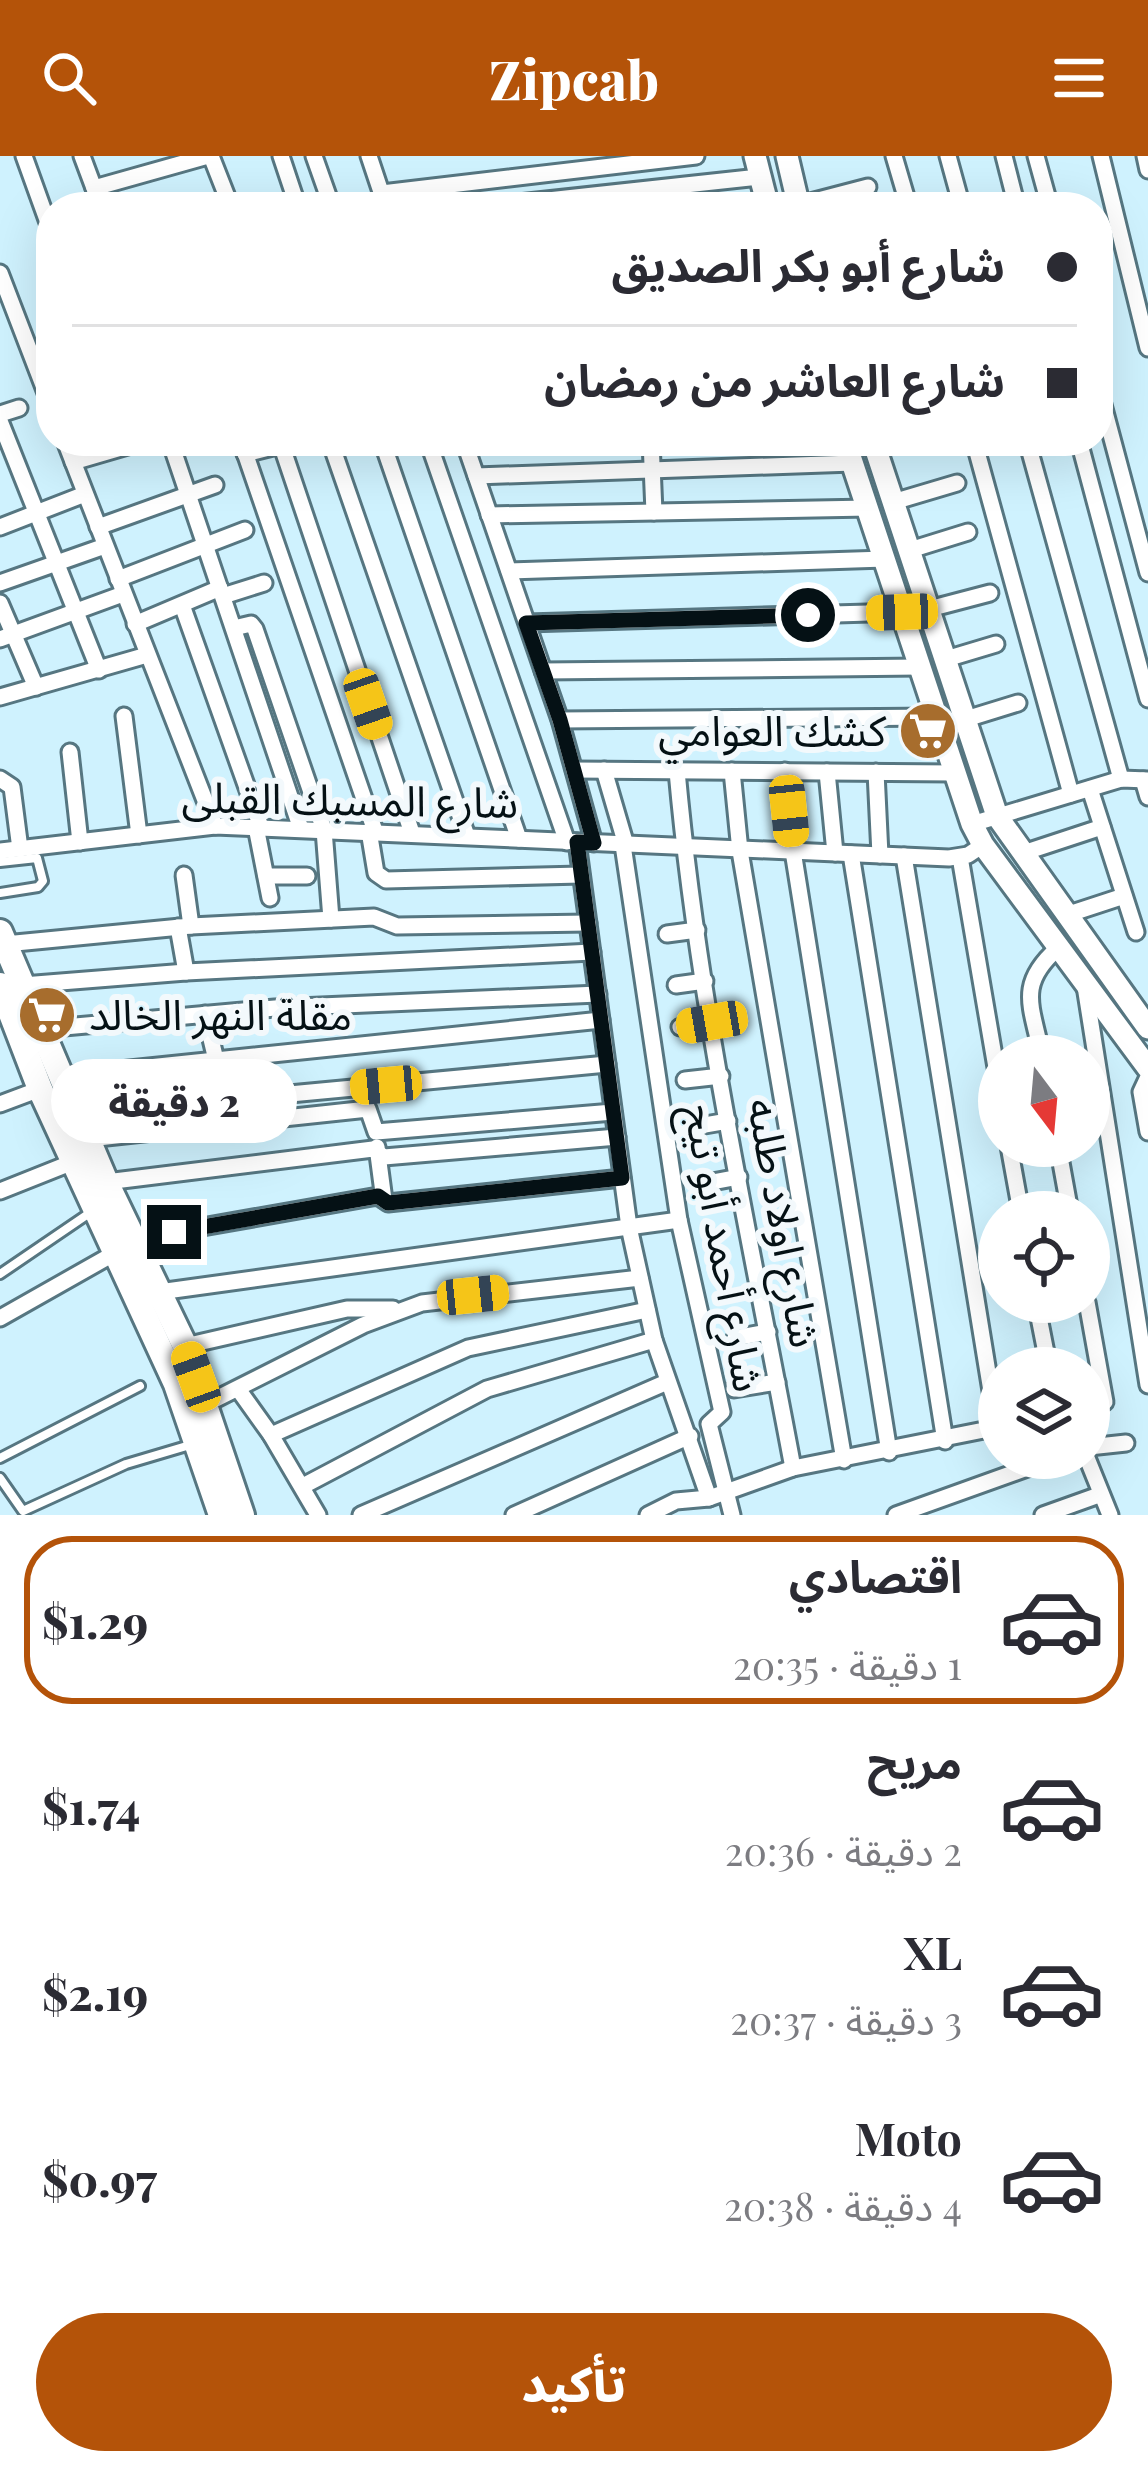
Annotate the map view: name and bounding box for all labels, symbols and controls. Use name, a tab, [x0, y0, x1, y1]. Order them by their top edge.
text: Zipcab	[489, 42, 659, 114]
icon: search	[36, 45, 102, 111]
icon: menu	[1046, 45, 1112, 111]
text: شارع أبو بكر الصديق	[612, 233, 1005, 293]
text: شارع العاشر من رمضان	[544, 348, 1005, 408]
route start	[781, 588, 835, 642]
car	[865, 593, 939, 631]
car	[339, 664, 397, 744]
supermarket icon: كشك العوامي	[897, 700, 959, 762]
place label: كشك العوامي	[658, 701, 887, 764]
street label: شارع المسبك القبلى	[181, 767, 519, 835]
car	[767, 773, 811, 849]
supermarket icon: مقلة النهر الخالد	[16, 984, 78, 1046]
place label: مقلة النهر الخالد	[89, 985, 352, 1041]
car	[673, 998, 751, 1046]
north arrow	[978, 1035, 1110, 1167]
map controls	[978, 1035, 1110, 1479]
callout: 2 دقيقة	[51, 1058, 297, 1142]
car	[349, 1064, 423, 1106]
text: 2 دقيقة	[108, 1075, 240, 1127]
street label: شارع اولاد طلبه	[731, 1094, 835, 1353]
street label: شارع أحمد أبو تيج	[667, 1100, 779, 1397]
button: locate	[978, 1191, 1110, 1323]
route end	[147, 1205, 201, 1259]
car	[435, 1273, 511, 1317]
car	[167, 1337, 225, 1417]
button: layers	[978, 1347, 1110, 1479]
text: اقتصادي	[789, 1544, 962, 1604]
icon: car	[998, 1566, 1106, 1674]
text: $1.29	[42, 1590, 148, 1650]
text: 1 دقيقة · 20:35	[733, 1638, 962, 1690]
text: مريح	[867, 1730, 962, 1790]
icon: car	[998, 1752, 1106, 1860]
text: $1.74	[42, 1776, 140, 1836]
text: 2 دقيقة · 20:36	[725, 1824, 962, 1876]
text: XL	[903, 1921, 962, 1981]
icon: car	[998, 1938, 1106, 2046]
text: $2.19	[42, 1962, 148, 2022]
text: 3 دقيقة · 20:37	[730, 1993, 962, 2045]
text: Moto	[855, 2107, 962, 2167]
icon: car	[998, 2124, 1106, 2232]
text: $0.97	[42, 2148, 157, 2208]
text: 4 دقيقة · 20:38	[724, 2179, 962, 2231]
button: تأكيد	[36, 2313, 1112, 2451]

